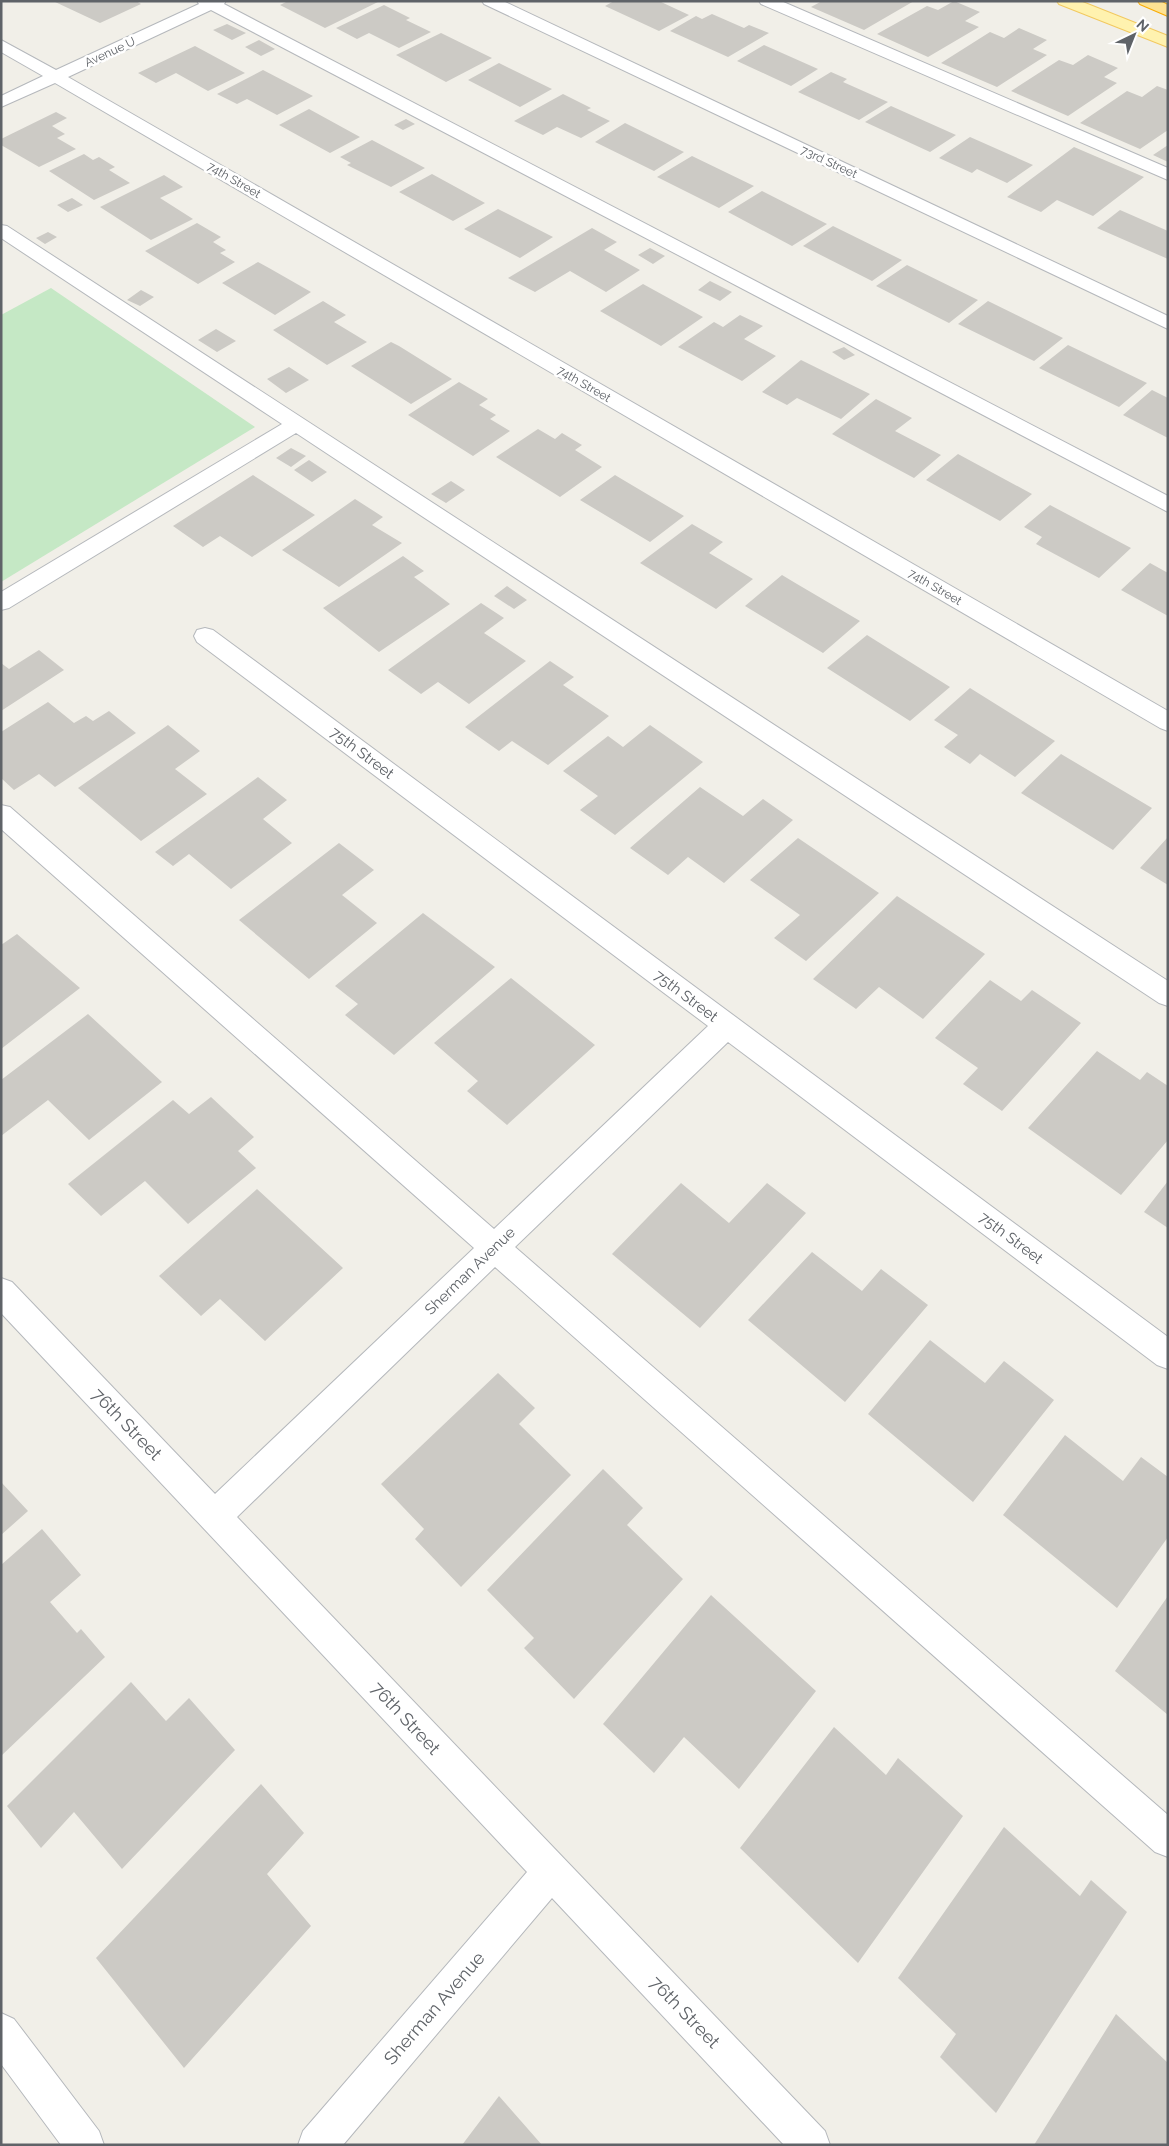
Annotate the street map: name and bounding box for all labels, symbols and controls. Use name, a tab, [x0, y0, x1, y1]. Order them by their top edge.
north arrow	[1109, 10, 1159, 60]
text: N	[1134, 16, 1152, 35]
street label: Avenue U	[82, 34, 138, 70]
street label: 73rd Street	[799, 143, 859, 181]
street label: 74th Street	[205, 159, 263, 201]
street label: 74th Street	[555, 363, 613, 405]
street label: 74th Street	[906, 566, 964, 608]
street label: 75th Street	[327, 723, 397, 783]
street label: 75th Street	[651, 966, 721, 1026]
street label: 75th Street	[976, 1208, 1046, 1268]
street label: Sherman Avenue	[421, 1223, 519, 1319]
street label: 76th Street	[88, 1384, 166, 1464]
street label: 76th Street	[367, 1677, 445, 1759]
street label: Sherman Avenue	[379, 1947, 489, 2069]
street label: 76th Street	[646, 1972, 724, 2052]

